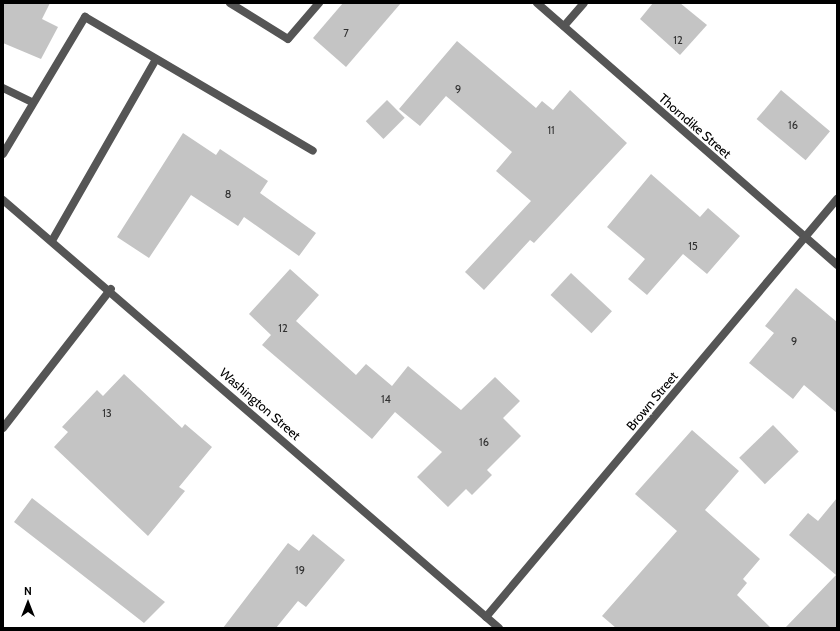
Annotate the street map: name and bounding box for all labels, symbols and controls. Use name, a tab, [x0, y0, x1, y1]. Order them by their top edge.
house number: 7	[343, 26, 349, 40]
house number: 12	[673, 33, 683, 47]
house number: 9	[455, 82, 461, 96]
street label: Thorndike Street	[656, 90, 734, 162]
house number: 16	[788, 118, 798, 132]
house number: 11	[547, 123, 555, 137]
house number: 8	[225, 187, 231, 201]
house number: 15	[688, 239, 698, 253]
house number: 12	[278, 321, 288, 335]
house number: 9	[791, 334, 797, 348]
street label: Washington Street	[216, 365, 304, 443]
street label: Brown Street	[623, 369, 681, 433]
house number: 14	[381, 392, 391, 406]
house number: 13	[102, 406, 112, 420]
house number: 16	[479, 435, 489, 449]
house number: 19	[295, 563, 305, 577]
north arrow	[8, 583, 48, 623]
text: N	[24, 584, 32, 598]

